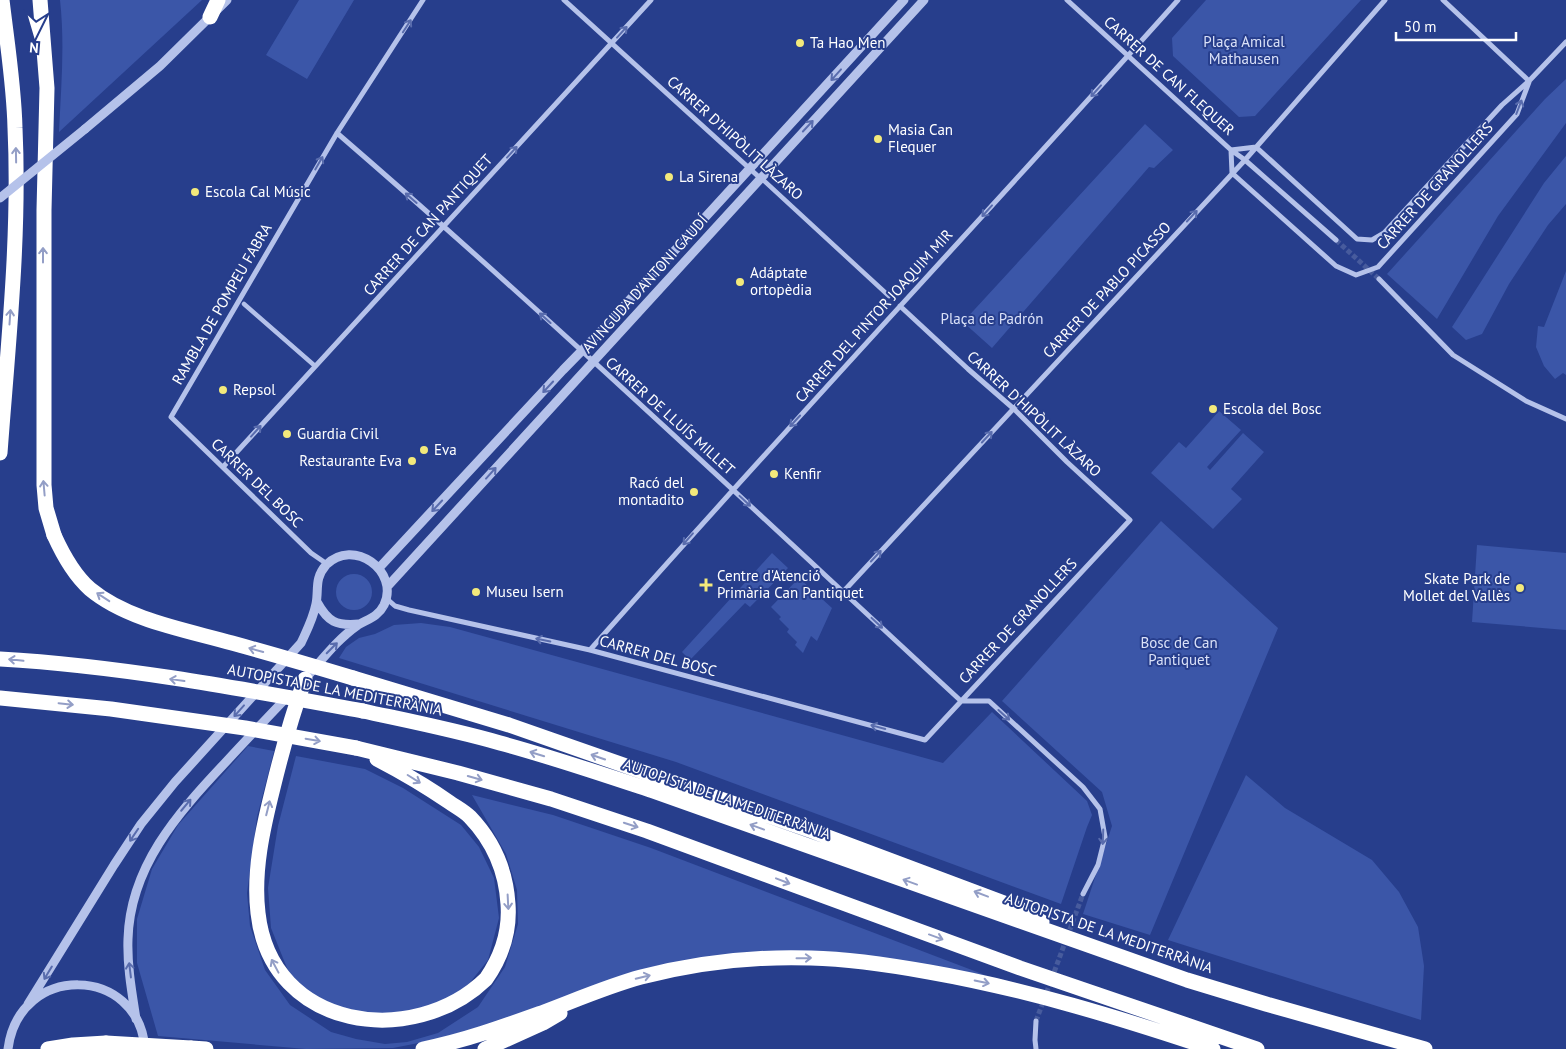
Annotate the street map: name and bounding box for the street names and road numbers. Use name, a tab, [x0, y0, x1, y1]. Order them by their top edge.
street label: CARRER DE CAN FLEQUER	[1100, 12, 1239, 139]
street label: CARRER D'HIPÒLIT LÀZARO	[663, 72, 807, 204]
street label: CARRER DE GRANOLLERS	[1372, 118, 1497, 253]
street label: CARRER DE CAN PANTIQUET	[359, 149, 497, 299]
street label: AVINGUDA D'ANTONI GAUDÍ	[578, 210, 712, 357]
street label: CARRER DE PABLO PICASSO	[1038, 218, 1175, 362]
street label: RAMBLA DE POMPEU FABRA	[168, 220, 276, 388]
street label: CARRER DEL PINTOR JOAQUIM MIR	[791, 225, 956, 406]
street label: CARRER D'HIPÒLIT LÀZARO	[963, 346, 1105, 481]
street label: CARRER DE LLUÍS MILLET	[602, 353, 739, 479]
street label: CARRER DEL BOSC	[207, 434, 307, 531]
street label: CARRER DE GRANOLLERS	[954, 554, 1081, 687]
street label: CARRER DEL BOSC	[598, 631, 719, 680]
street label: AUTOPISTA DE LA MEDITERRÀNIA	[226, 659, 444, 720]
street label: AUTOPISTA DE LA MEDITERRÀNIA	[621, 754, 834, 843]
street label: AUTOPISTA DE LA MEDITERRÀNIA	[1003, 888, 1216, 977]

